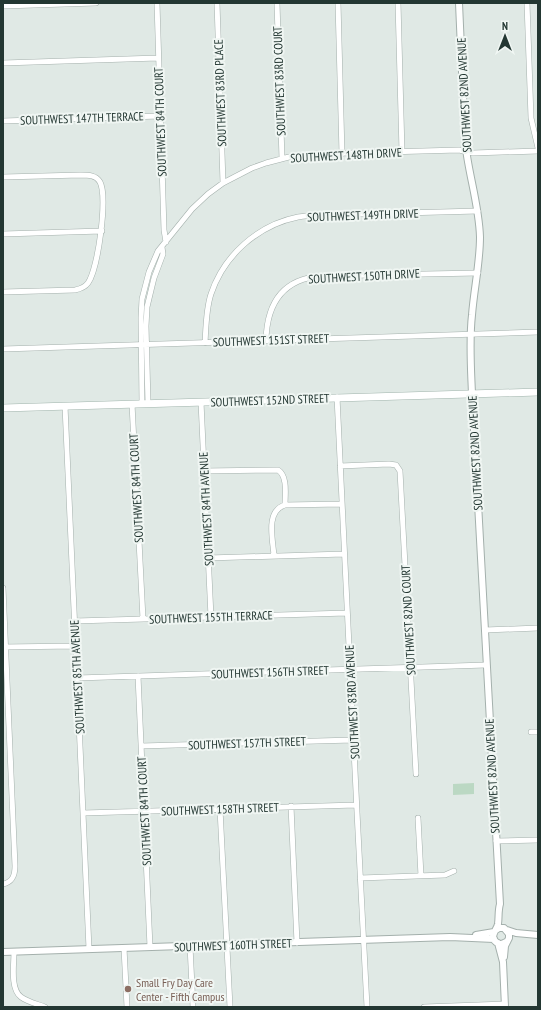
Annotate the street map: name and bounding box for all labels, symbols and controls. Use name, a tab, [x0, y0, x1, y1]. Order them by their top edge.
north arrow	[485, 16, 525, 56]
text: N	[502, 19, 508, 33]
street label: SOUTHWEST 83RD COURT	[270, 25, 288, 136]
street label: SOUTHWEST 82ND AVENUE	[453, 37, 475, 153]
street label: SOUTHWEST 83RD PLACE	[211, 39, 229, 147]
street label: SOUTHWEST 84TH COURT	[151, 66, 169, 177]
street label: SOUTHWEST 147TH TERRACE	[20, 108, 144, 128]
street label: SOUTHWEST 148TH DRIVE	[290, 145, 402, 165]
street label: SOUTHWEST 149TH DRIVE	[307, 206, 419, 224]
street label: SOUTHWEST 150TH DRIVE	[308, 266, 420, 286]
street label: SOUTHWEST 151ST STREET	[213, 330, 330, 350]
street label: SOUTHWEST 152ND STREET	[210, 390, 330, 410]
street label: SOUTHWEST 82ND AVENUE	[464, 395, 486, 511]
street label: SOUTHWEST 84TH COURT	[126, 432, 146, 543]
street label: SOUTHWEST 84TH AVENUE	[196, 452, 216, 566]
street label: SOUTHWEST 82ND COURT	[398, 564, 418, 676]
street label: SOUTHWEST 155TH TERRACE	[149, 607, 273, 627]
street label: SOUTHWEST 85TH AVENUE	[67, 620, 87, 734]
street label: SOUTHWEST 83RD AVENUE	[342, 644, 362, 760]
street label: SOUTHWEST 156TH STREET	[211, 662, 330, 682]
street label: SOUTHWEST 82ND AVENUE	[481, 718, 503, 834]
street label: SOUTHWEST 157TH STREET	[188, 733, 307, 753]
street label: SOUTHWEST 84TH COURT	[134, 755, 154, 866]
street label: SOUTHWEST 158TH STREET	[161, 799, 280, 819]
street label: SOUTHWEST 160TH STREET	[174, 935, 293, 955]
place label: Small Fry Day Care Center - Fifth Campus	[136, 975, 225, 1004]
marker: Small Fry Day Care Center - Fifth Campus	[123, 984, 133, 994]

